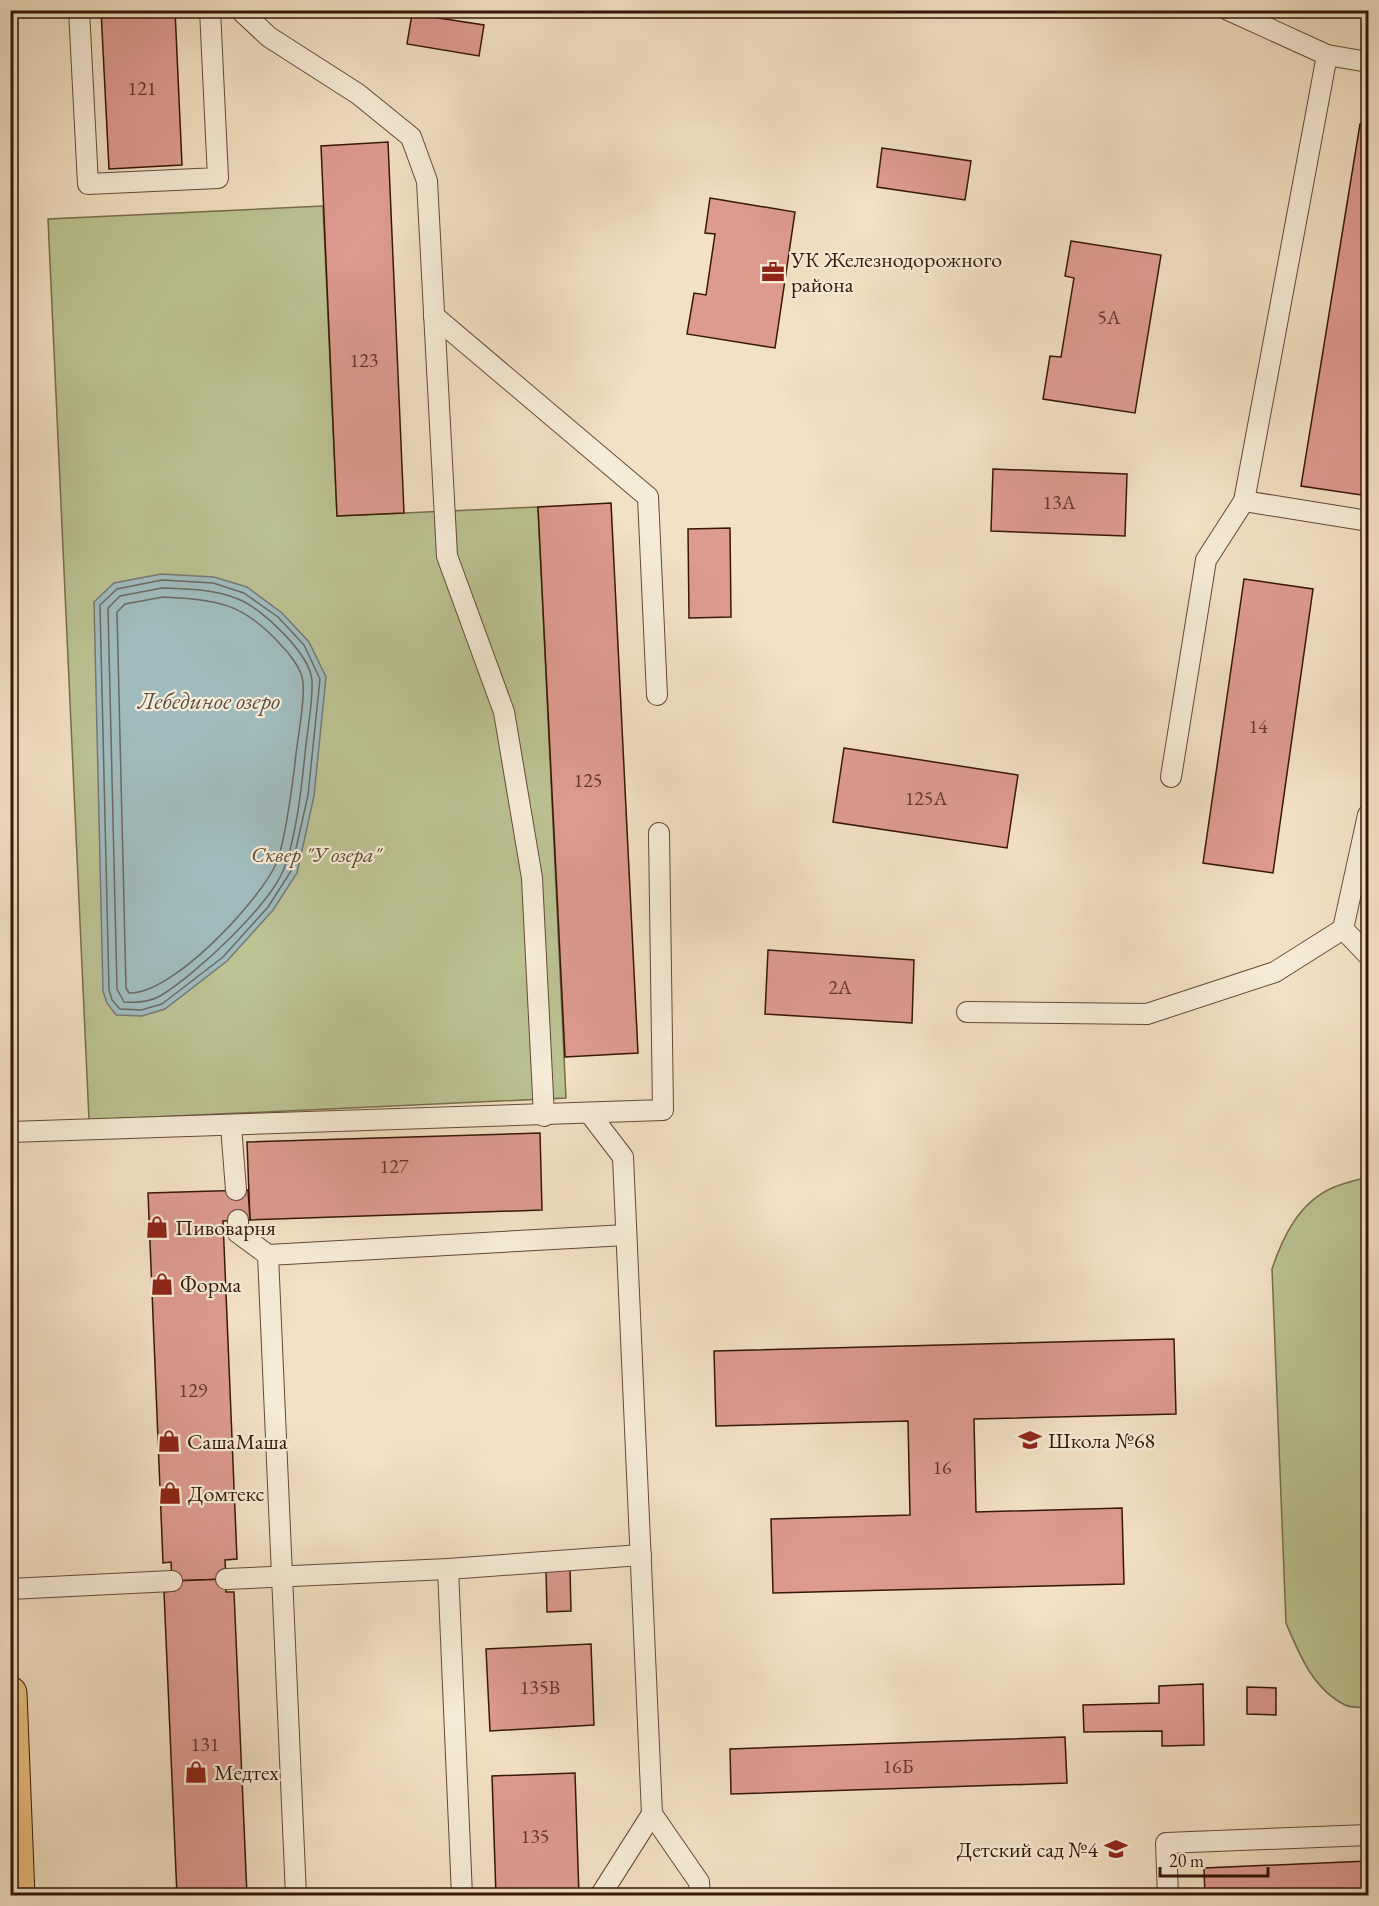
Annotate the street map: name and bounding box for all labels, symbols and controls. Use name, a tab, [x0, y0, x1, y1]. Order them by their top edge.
house number: 121	[128, 75, 156, 101]
place label: УК Железнодорожного района	[790, 245, 1002, 299]
office icon: УК Железнодорожного района	[760, 259, 786, 285]
house number: 5А	[1097, 304, 1121, 330]
house number: 123	[350, 347, 378, 373]
house number: 13А	[1042, 489, 1076, 515]
water label: Лебединое озеро	[137, 685, 280, 716]
house number: 14	[1248, 713, 1268, 739]
house number: 125	[574, 767, 602, 793]
house number: 125А	[905, 785, 947, 811]
park label: Сквер "У озера"	[251, 840, 384, 869]
house number: 2А	[828, 974, 852, 1000]
house number: 127	[380, 1153, 409, 1179]
place label: Пивоварня	[175, 1213, 276, 1242]
shop icon: Пивоварня	[144, 1214, 170, 1240]
place label: Форма	[180, 1270, 242, 1299]
shop icon: Форма	[149, 1271, 175, 1297]
house number: 129	[179, 1377, 208, 1403]
place label: Школа №68	[1048, 1426, 1155, 1455]
place label: СашаМаша	[187, 1427, 288, 1456]
school or university icon: Школа №68	[1017, 1427, 1043, 1453]
shop icon: СашаМаша	[156, 1428, 182, 1454]
house number: 16	[932, 1454, 952, 1480]
place label: Домтекс	[188, 1479, 265, 1508]
shop icon: Домтекс	[157, 1480, 183, 1506]
house number: 135В	[520, 1674, 560, 1700]
house number: 131	[191, 1731, 219, 1757]
house number: 16Б	[883, 1753, 914, 1779]
place label: Медтех	[214, 1758, 279, 1787]
shop icon: Медтех	[183, 1759, 209, 1785]
house number: 135	[521, 1823, 549, 1849]
place label: Детский сад №4	[957, 1835, 1098, 1864]
school or university icon: Детский сад №4	[1103, 1836, 1129, 1862]
scale bar	[1160, 1840, 1268, 1878]
text: 20 m	[1169, 1849, 1204, 1872]

